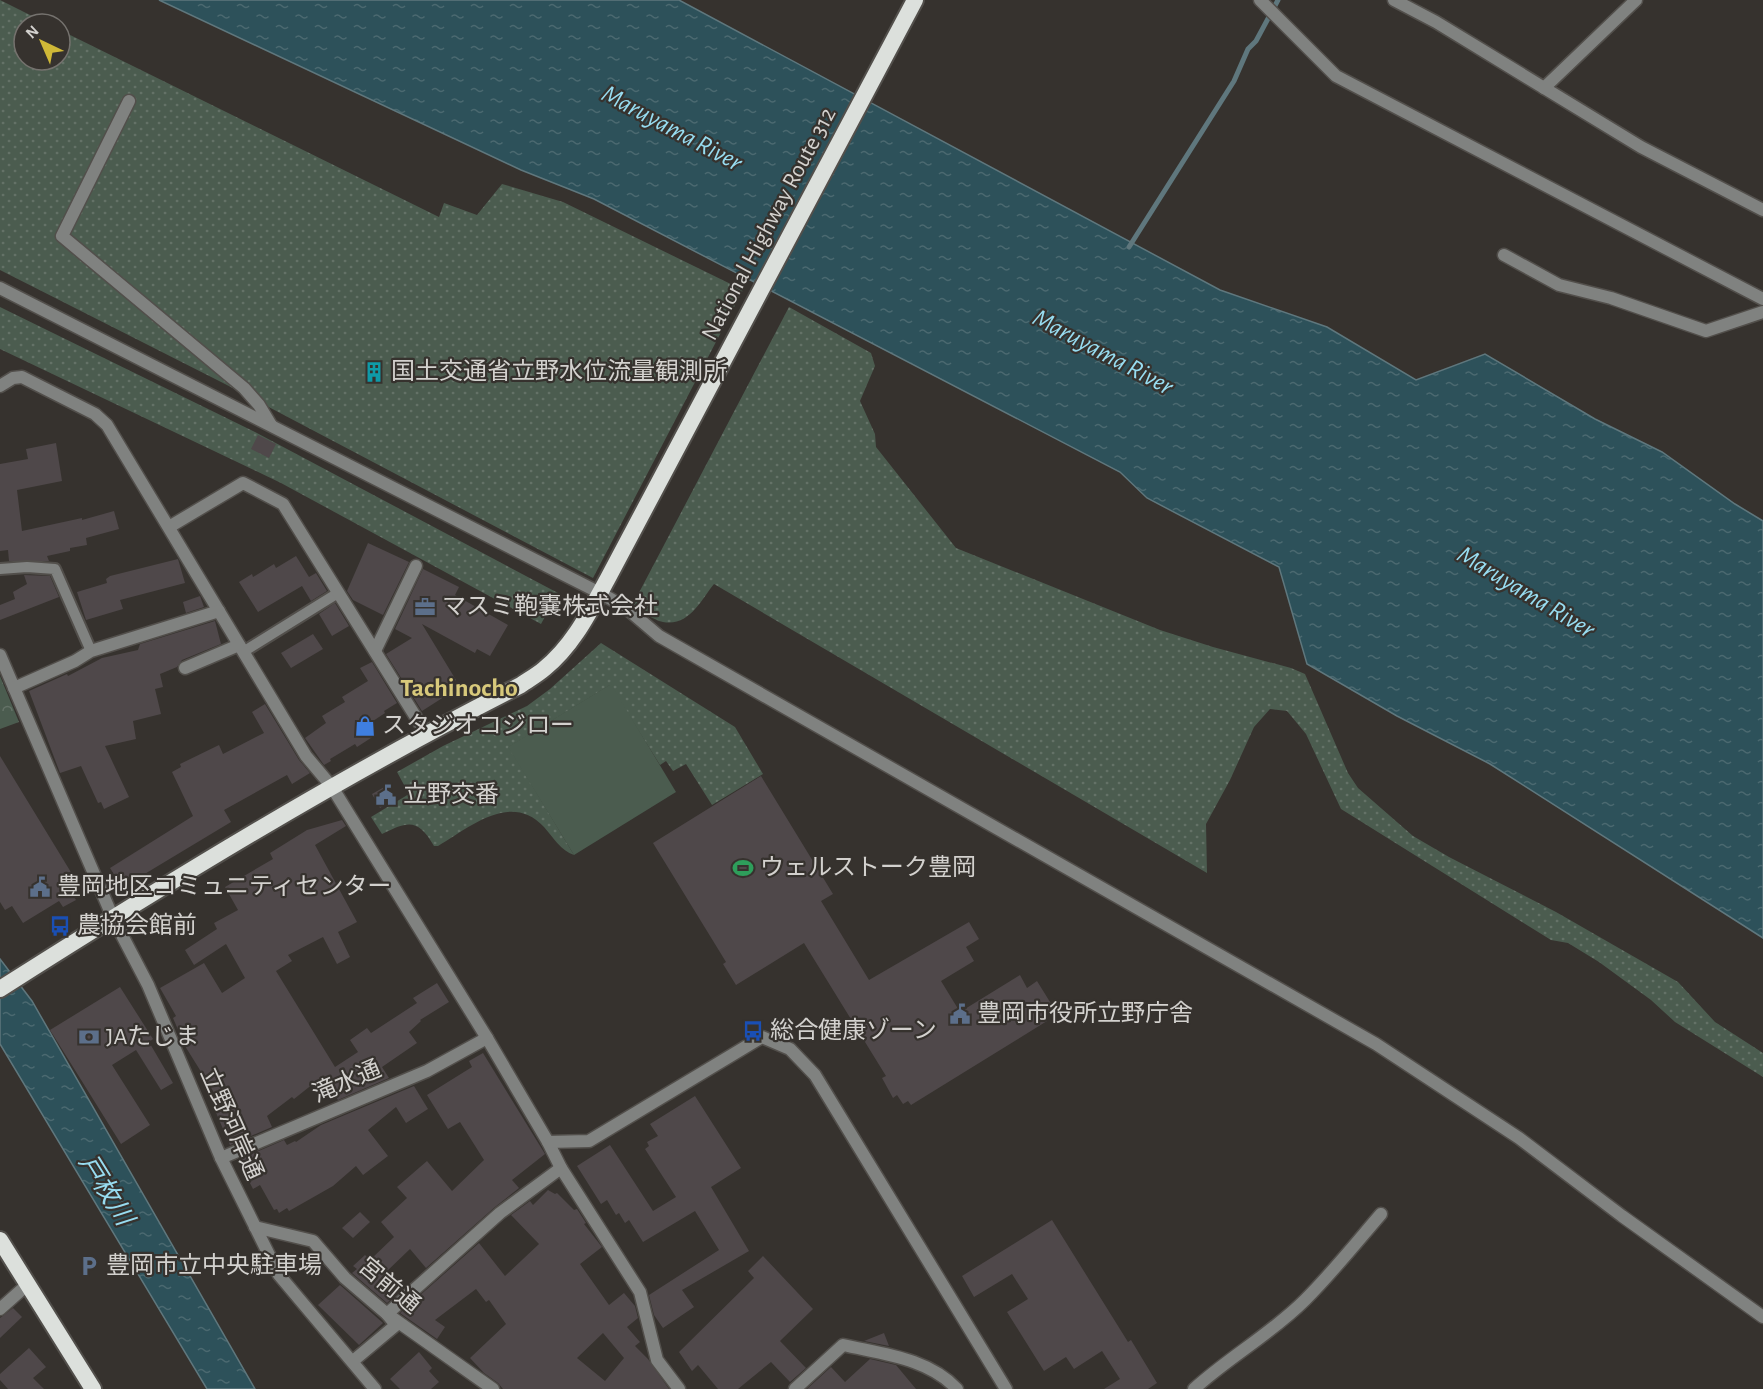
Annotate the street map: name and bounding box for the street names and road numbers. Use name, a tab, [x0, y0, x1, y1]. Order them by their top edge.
street label: National Highway Route 312	[697, 104, 841, 344]
street label: 滝水通	[308, 1055, 385, 1107]
street label: 立野河岸通	[196, 1064, 267, 1184]
street label: 宮前通	[354, 1252, 426, 1318]

